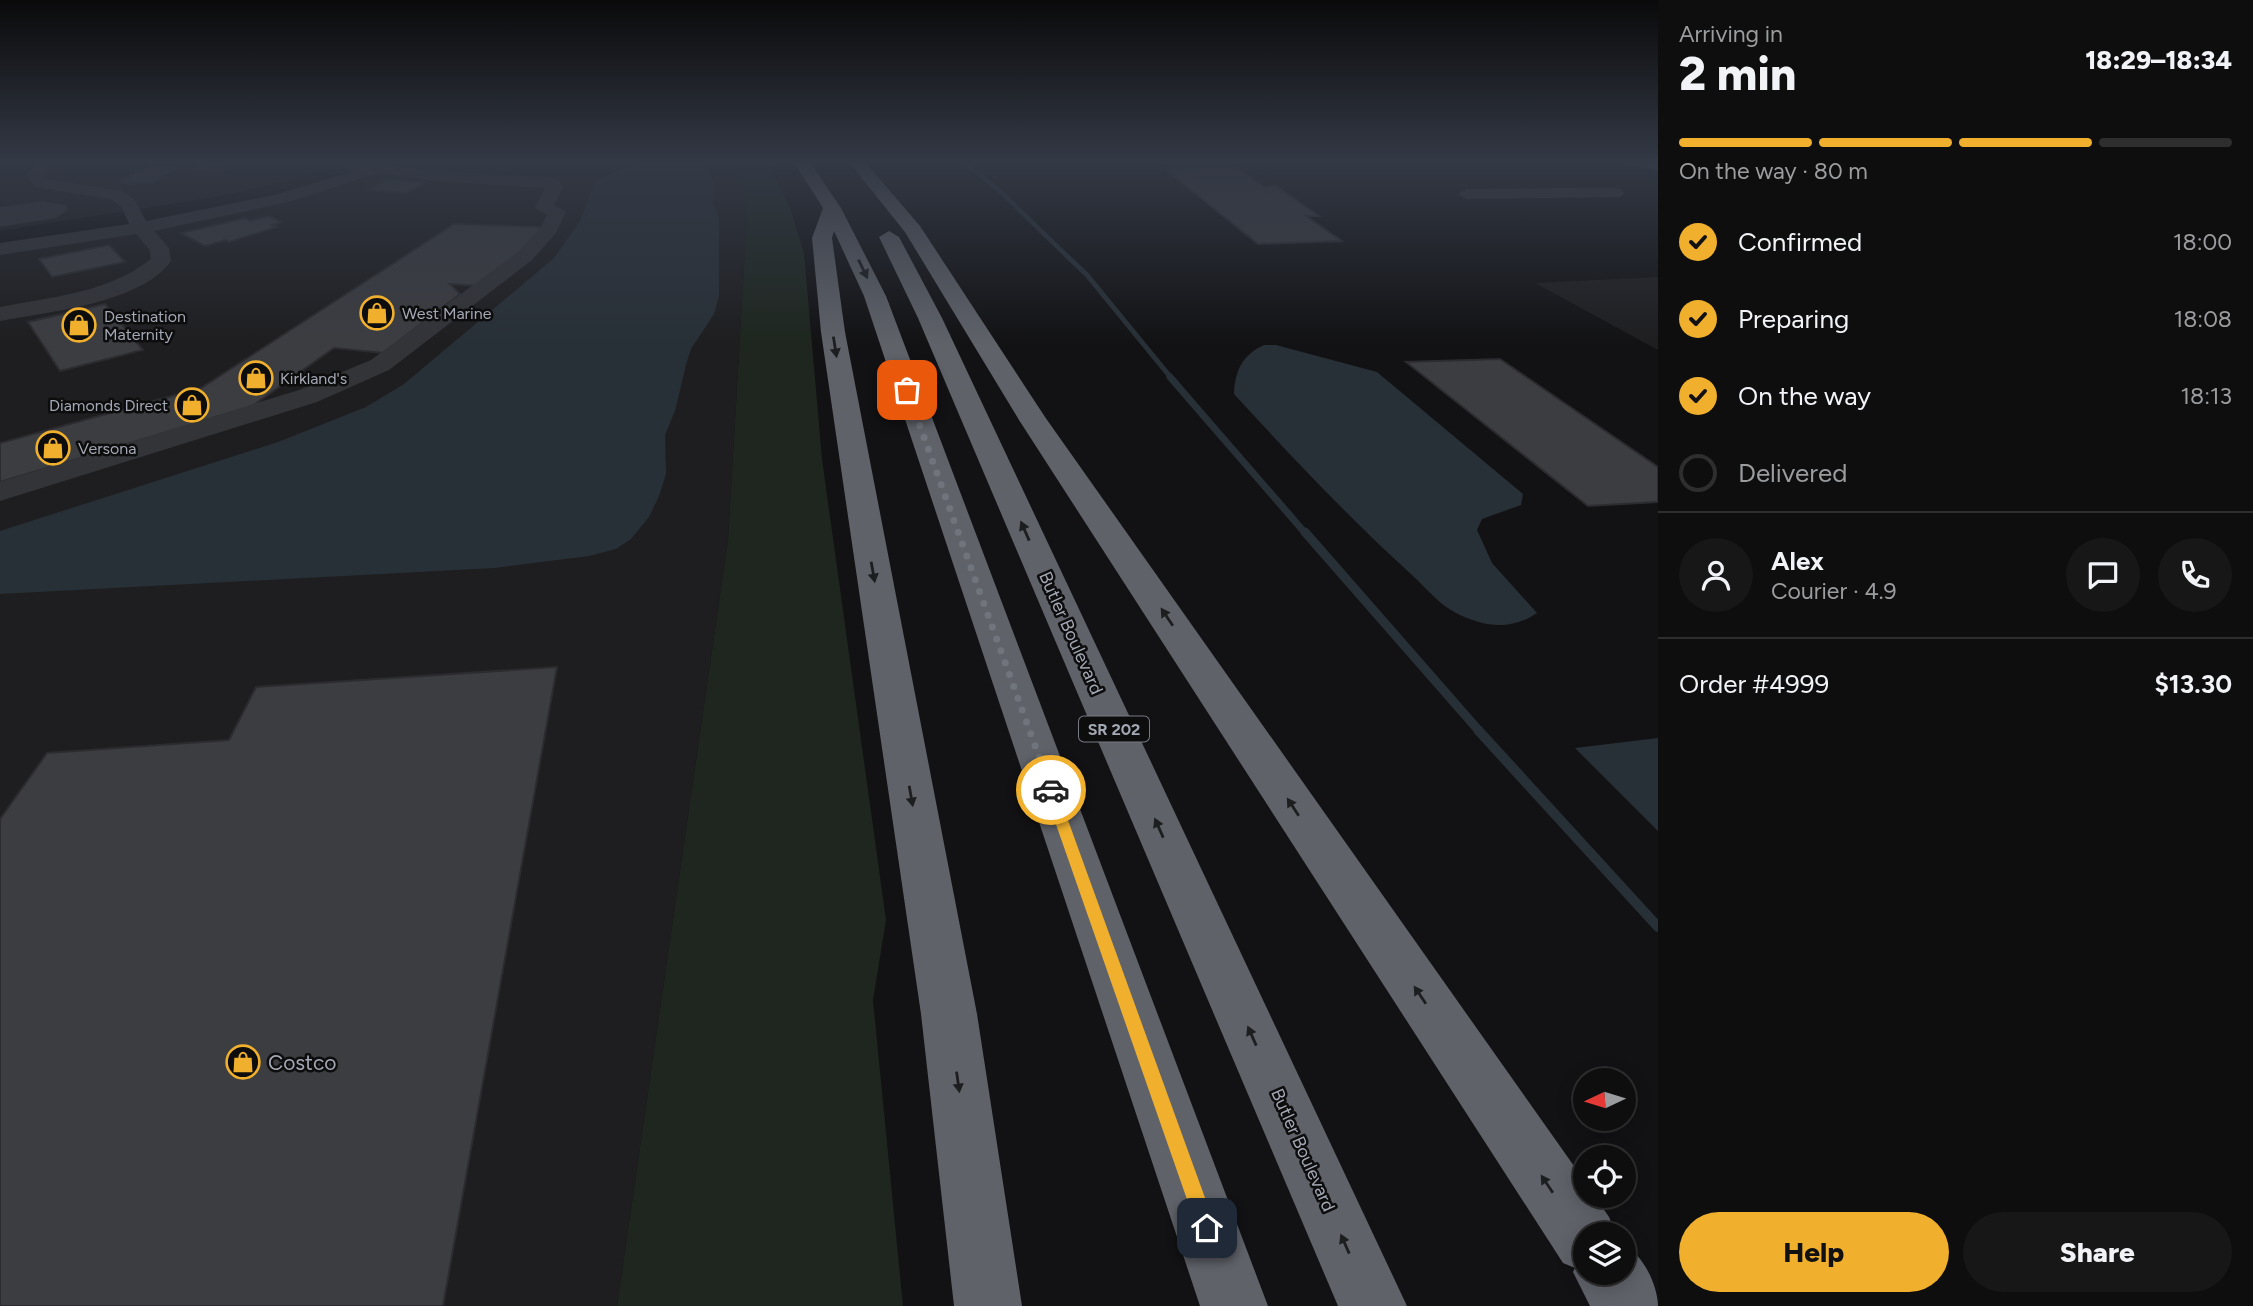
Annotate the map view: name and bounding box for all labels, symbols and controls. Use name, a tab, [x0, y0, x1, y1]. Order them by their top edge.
text: Arriving in	[1679, 20, 1783, 48]
text: 18:29–18:34	[2085, 44, 2232, 76]
text: 2 min	[1679, 46, 1796, 102]
text: On the way · 80 m	[1679, 157, 1868, 185]
icon: check	[1679, 223, 1717, 261]
text: Confirmed	[1738, 226, 1862, 258]
text: 18:00	[2173, 228, 2232, 256]
one-way arrow	[857, 259, 868, 279]
shop icon: West Marine	[358, 294, 396, 332]
icon: check	[1679, 300, 1717, 338]
text: Preparing	[1738, 303, 1849, 335]
place label: West Marine	[402, 304, 492, 323]
text: 18:08	[2174, 305, 2232, 333]
shop icon: Destination Maternity	[60, 306, 98, 344]
place label: Destination Maternity	[104, 307, 186, 344]
one-way arrow	[830, 336, 841, 358]
shop icon: Kirkland's	[237, 359, 275, 397]
pin	[877, 360, 937, 420]
place label: Kirkland's	[280, 369, 347, 388]
icon: bag	[888, 371, 926, 409]
icon: check	[1679, 377, 1717, 415]
text: On the way	[1738, 380, 1871, 412]
text: 18:13	[2181, 382, 2232, 410]
shop icon: Diamonds Direct	[173, 386, 211, 424]
place label: Diamonds Direct	[49, 396, 168, 415]
shop icon: Versona	[34, 429, 72, 467]
place label: Versona	[78, 439, 136, 458]
text: Delivered	[1738, 457, 1847, 489]
one-way arrow	[1019, 521, 1030, 542]
button: person	[1679, 538, 1753, 612]
button: chat	[2066, 538, 2140, 612]
button: phone	[2158, 538, 2232, 612]
text: Alex	[1771, 545, 1824, 577]
one-way arrow	[868, 561, 879, 583]
street label: Butler Boulevard	[1034, 568, 1108, 698]
text: Courier · 4.9	[1771, 577, 1897, 605]
one-way arrow	[1160, 608, 1174, 626]
text: Order #4999	[1679, 668, 1829, 700]
text: $13.30	[2154, 668, 2232, 700]
road number: SR 202	[1079, 716, 1149, 742]
courier	[1016, 755, 1086, 825]
icon: car	[1032, 771, 1070, 809]
one-way arrow	[906, 785, 917, 807]
one-way arrow	[1287, 797, 1300, 816]
one-way arrow	[1153, 818, 1164, 839]
one-way arrow	[1413, 986, 1427, 1004]
one-way arrow	[1246, 1026, 1258, 1046]
shop icon: Costco	[224, 1043, 262, 1081]
place label: Costco	[268, 1050, 337, 1075]
north arrow	[1573, 1068, 1636, 1130]
map controls	[1573, 1068, 1636, 1285]
one-way arrow	[953, 1071, 964, 1093]
street label: Butler Boulevard	[1266, 1085, 1340, 1215]
button: locate	[1573, 1145, 1636, 1208]
one-way arrow	[1541, 1174, 1554, 1194]
pin	[1177, 1198, 1237, 1258]
icon: home	[1188, 1209, 1226, 1247]
button: Help	[1679, 1212, 1949, 1292]
button: Share	[1963, 1212, 2232, 1292]
button: layers	[1573, 1222, 1636, 1285]
one-way arrow	[1339, 1234, 1351, 1254]

